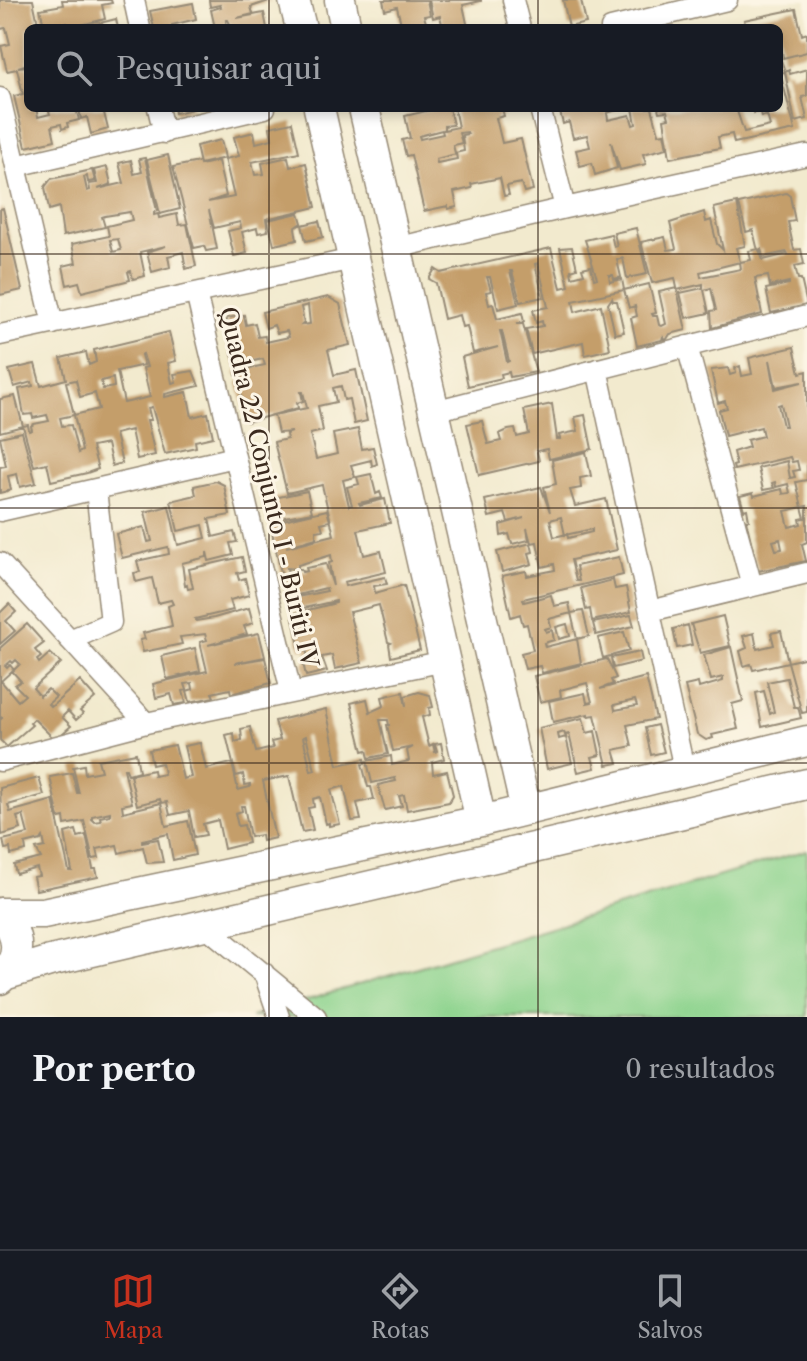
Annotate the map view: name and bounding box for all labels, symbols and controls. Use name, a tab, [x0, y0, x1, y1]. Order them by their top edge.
search box	[24, 24, 783, 112]
icon: search	[52, 46, 96, 90]
text: Pesquisar aqui	[116, 50, 321, 87]
street label: Quadra 22 Conjunto I - Buriti IV	[213, 304, 325, 671]
text: Por perto	[32, 1048, 196, 1090]
text: 0 resultados	[625, 1053, 775, 1085]
tab: Mapa	[104, 1269, 163, 1344]
tab: Rotas	[371, 1269, 429, 1344]
tab: Salvos	[638, 1269, 703, 1344]

